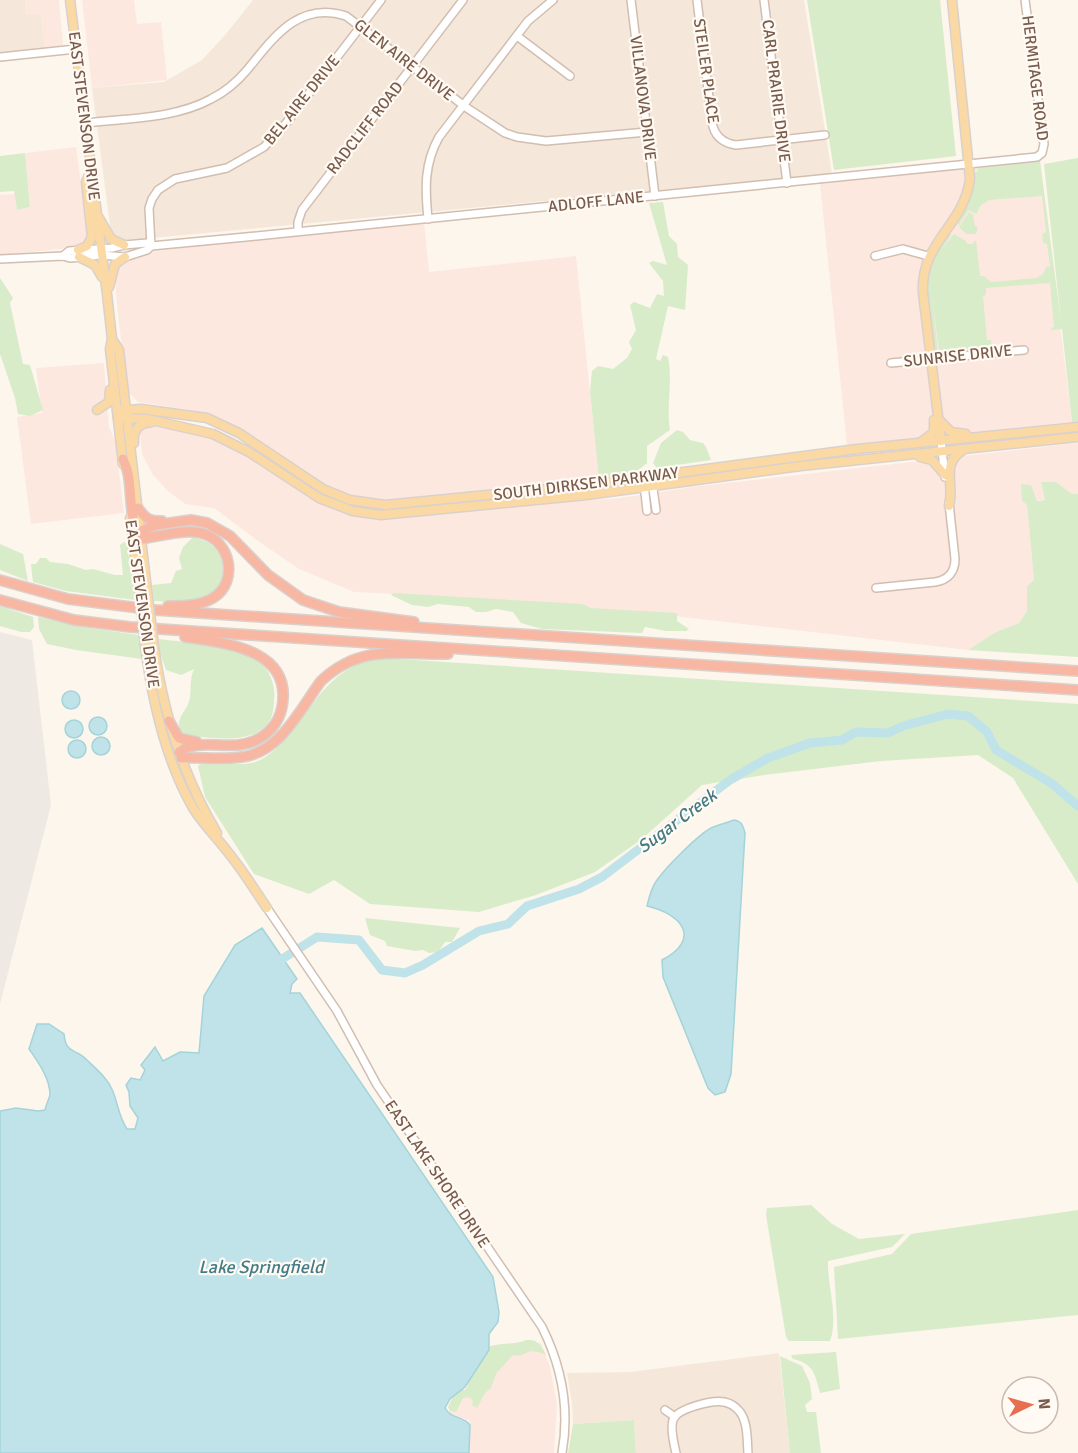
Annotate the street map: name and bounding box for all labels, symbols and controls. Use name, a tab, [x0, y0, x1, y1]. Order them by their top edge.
street label: HERMITAGE ROAD	[1017, 14, 1053, 142]
street label: GLEN AIRE DRIVE	[350, 15, 458, 105]
street label: STEILER PLACE	[689, 17, 723, 125]
street label: CARL PRAIRIE DRIVE	[757, 18, 795, 164]
street label: EAST STEVENSON DRIVE	[64, 30, 104, 202]
street label: VILLANOVA DRIVE	[625, 34, 661, 162]
street label: BEL AIRE DRIVE	[260, 51, 344, 149]
street label: RADCLIFF ROAD	[323, 78, 407, 178]
street label: ADLOFF LANE	[547, 187, 645, 217]
street label: SUNRISE DRIVE	[903, 340, 1013, 372]
street label: SOUTH DIRKSEN PARKWAY	[492, 463, 680, 505]
street label: EAST STEVENSON DRIVE	[120, 518, 164, 690]
water label: Sugar Creek	[633, 783, 722, 858]
street label: EAST LAKE SHORE DRIVE	[380, 1096, 494, 1252]
water label: Lake Springfield	[199, 1256, 326, 1278]
north arrow	[1000, 1375, 1060, 1435]
text: N	[1033, 1397, 1054, 1410]

